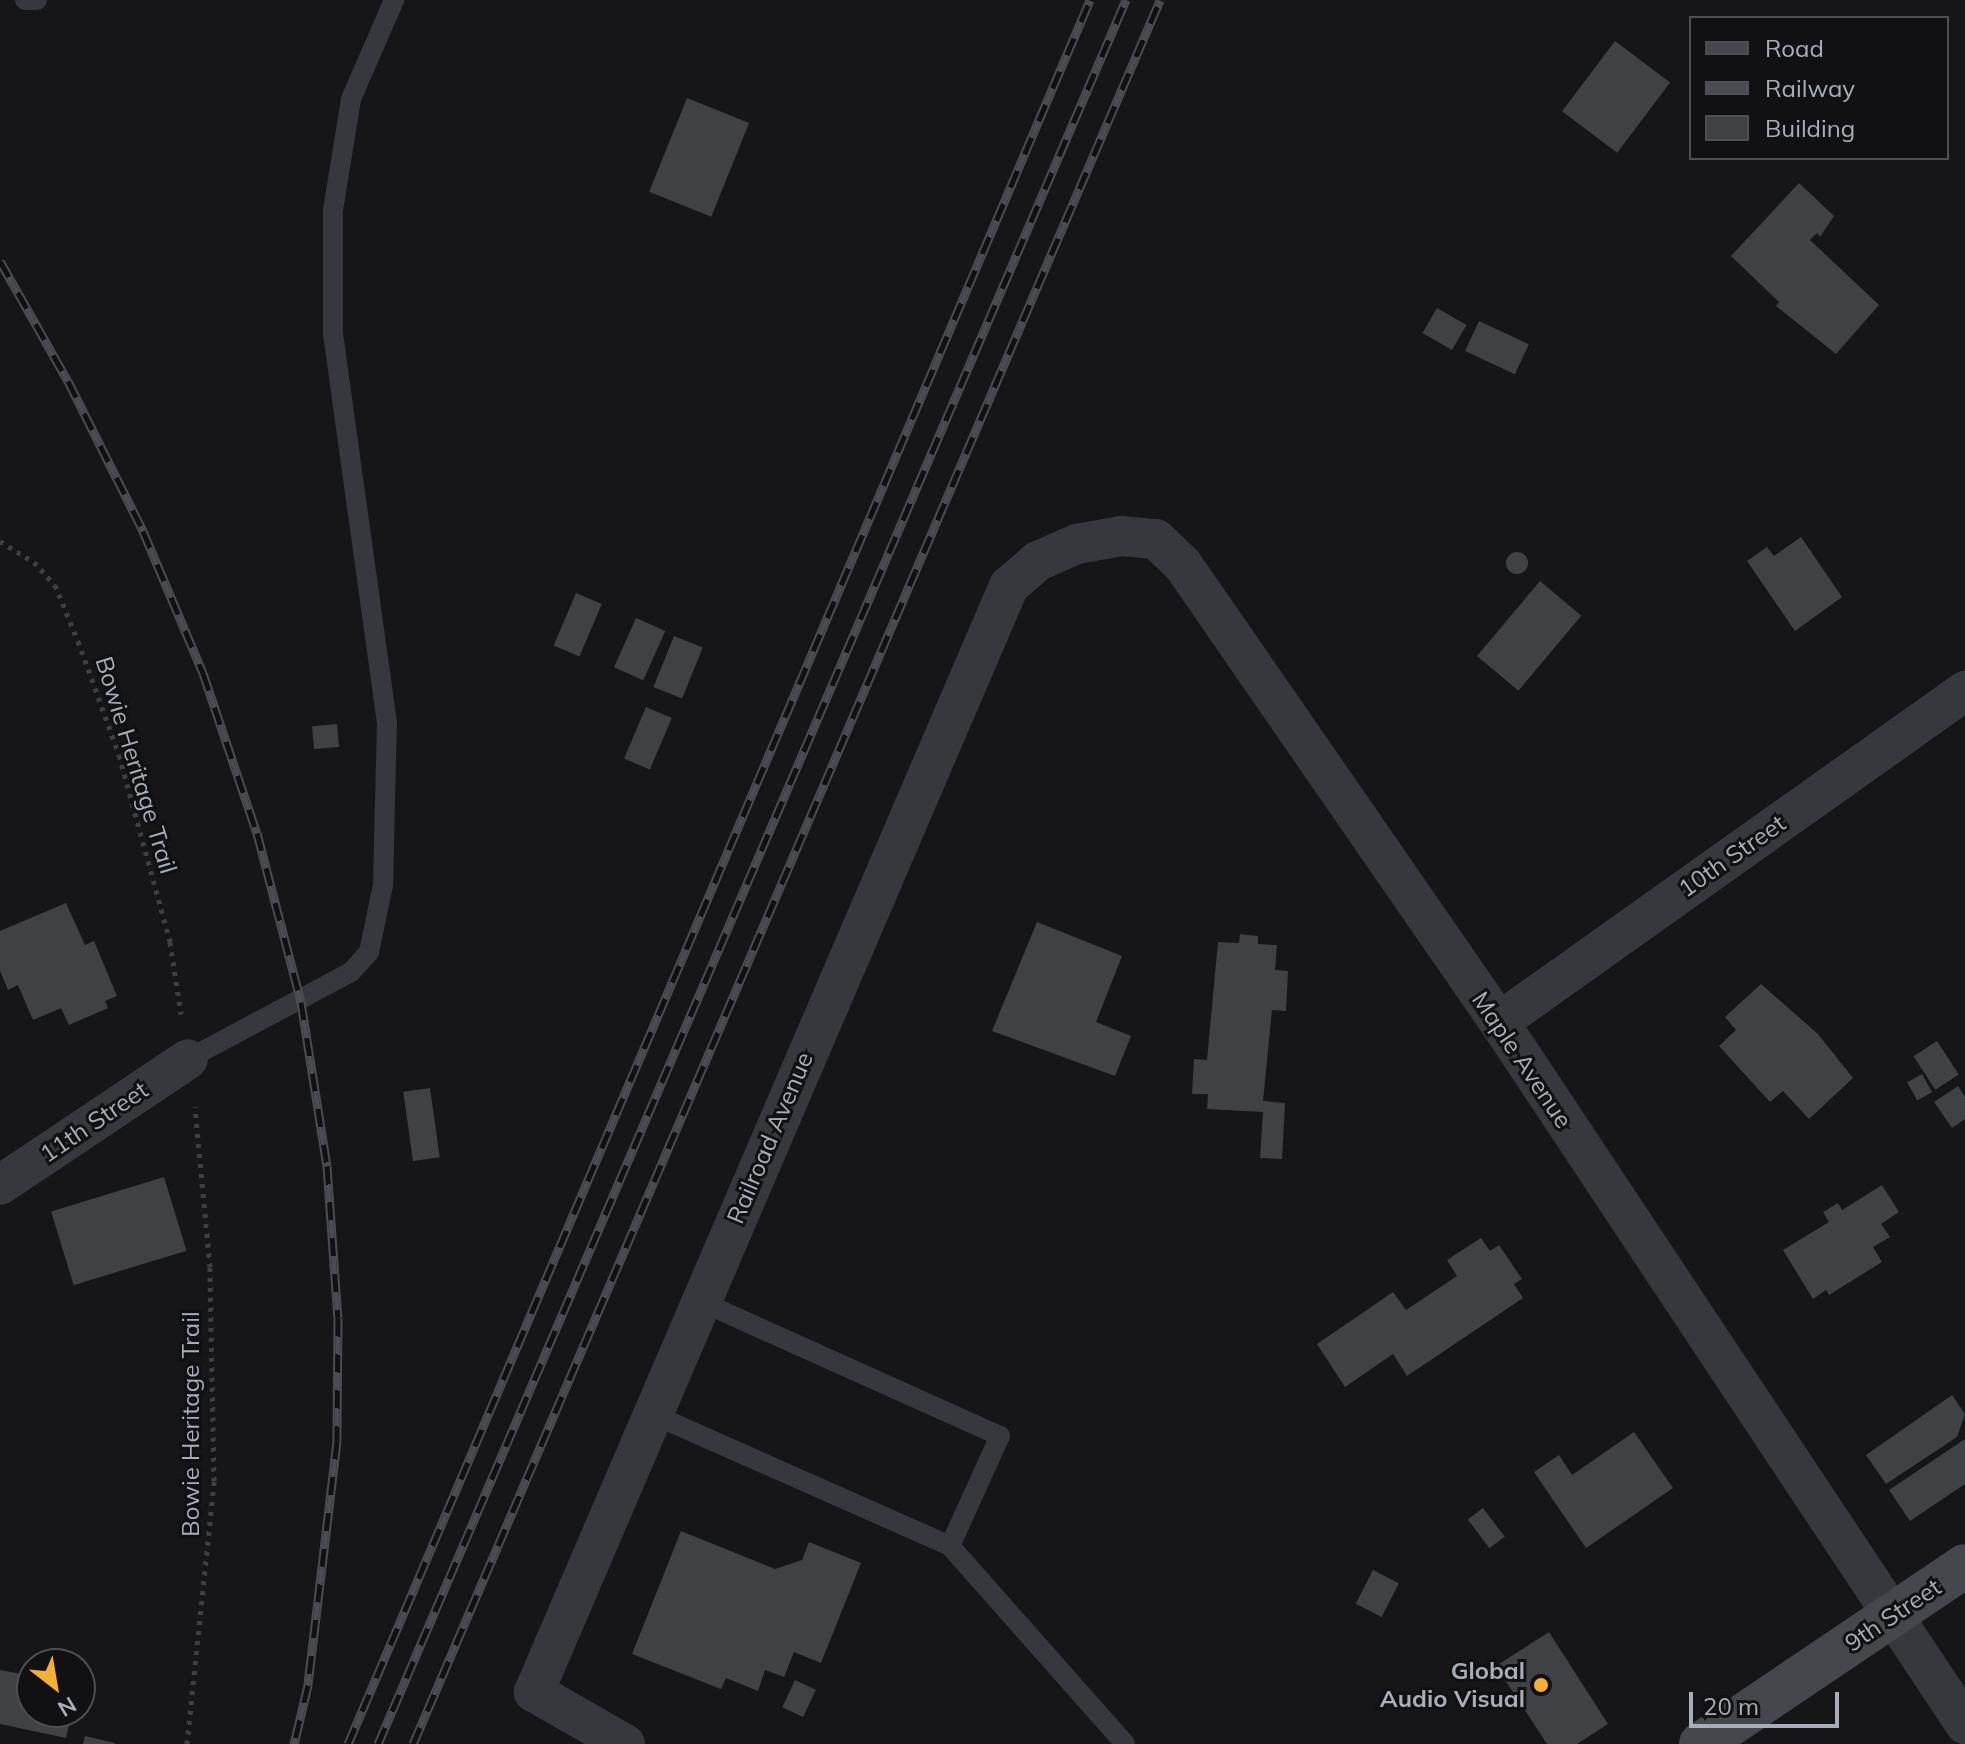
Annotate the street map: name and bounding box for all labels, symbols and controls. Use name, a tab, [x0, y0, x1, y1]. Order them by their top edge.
legend	[1689, 16, 1949, 160]
text: Road	[1765, 33, 1824, 63]
text: Railway	[1765, 73, 1855, 103]
text: Building	[1765, 113, 1855, 143]
street label: Bowie Heritage Trail	[89, 653, 183, 877]
street label: 10th Street	[1673, 809, 1791, 903]
street label: Maple Avenue	[1466, 986, 1578, 1134]
street label: Railroad Avenue	[721, 1048, 819, 1228]
street label: 11th Street	[35, 1075, 153, 1169]
street label: Bowie Heritage Trail	[177, 1311, 205, 1537]
street label: 9th Street	[1840, 1572, 1946, 1658]
north arrow	[16, 1648, 96, 1728]
place label: Global Audio Visual	[1380, 1657, 1525, 1713]
marker: Global Audio Visual	[1532, 1676, 1550, 1694]
scale bar	[1693, 1676, 1843, 1726]
text: N	[53, 1691, 82, 1723]
text: 20 m	[1703, 1691, 1759, 1721]

